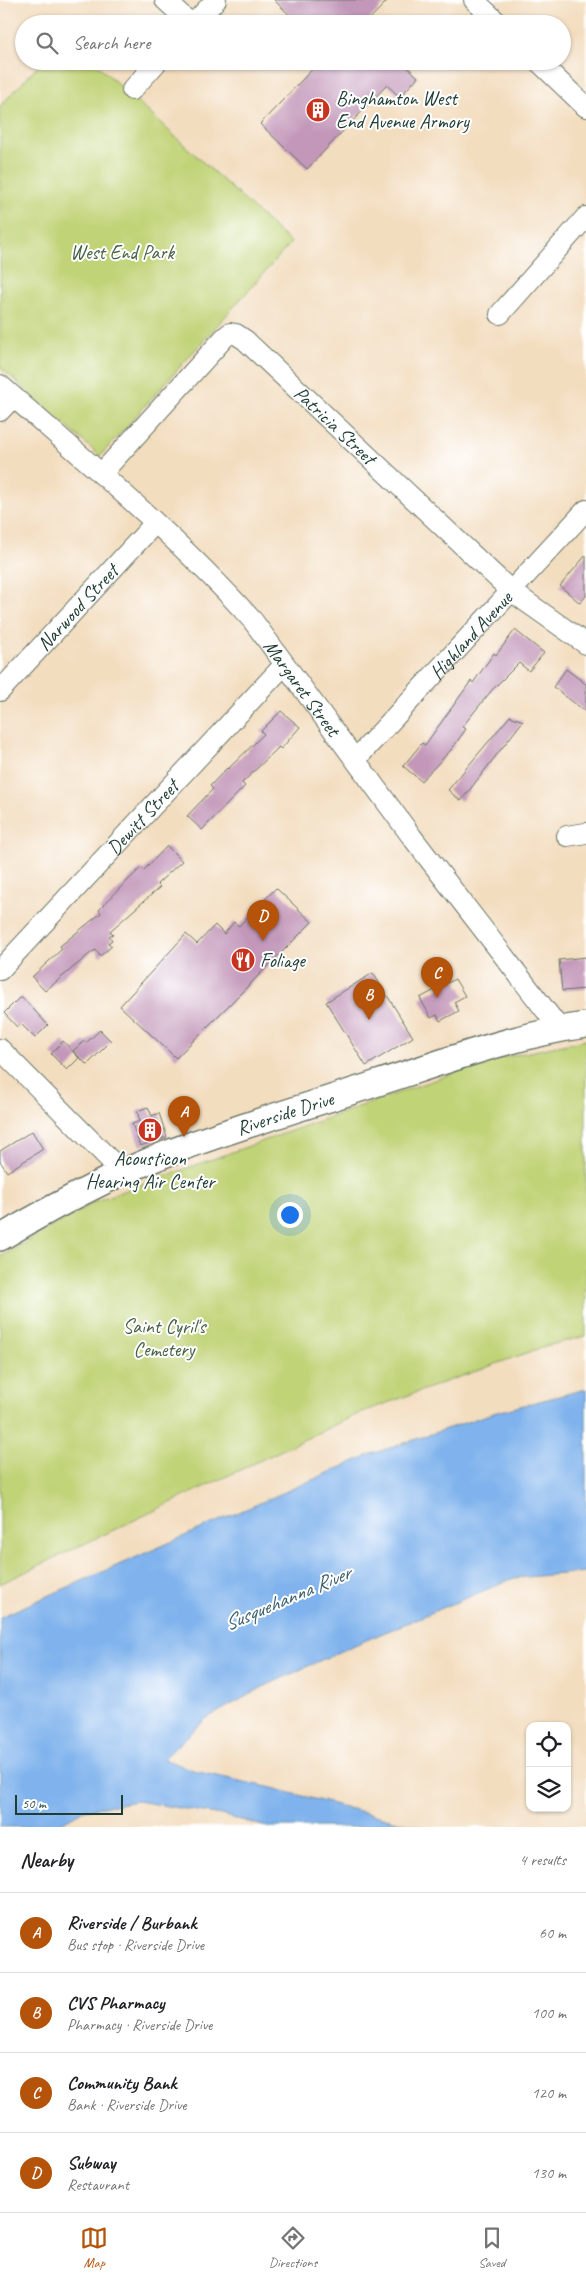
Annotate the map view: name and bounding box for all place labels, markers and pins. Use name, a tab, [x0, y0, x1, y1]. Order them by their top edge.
place label: Binghamton West End Avenue Armory	[336, 86, 470, 134]
building icon: Binghamton West End Avenue Armory	[305, 97, 331, 123]
pin: D	[247, 900, 279, 941]
restaurant icon: Foliage	[230, 947, 256, 973]
place label: Foliage	[260, 948, 306, 973]
pin: C	[421, 957, 453, 998]
pin: B	[353, 979, 385, 1020]
pin: A	[168, 1096, 200, 1137]
building icon: Acousticon Hearing Air Center	[137, 1117, 163, 1143]
place label: Acousticon Hearing Air Center	[86, 1146, 216, 1194]

